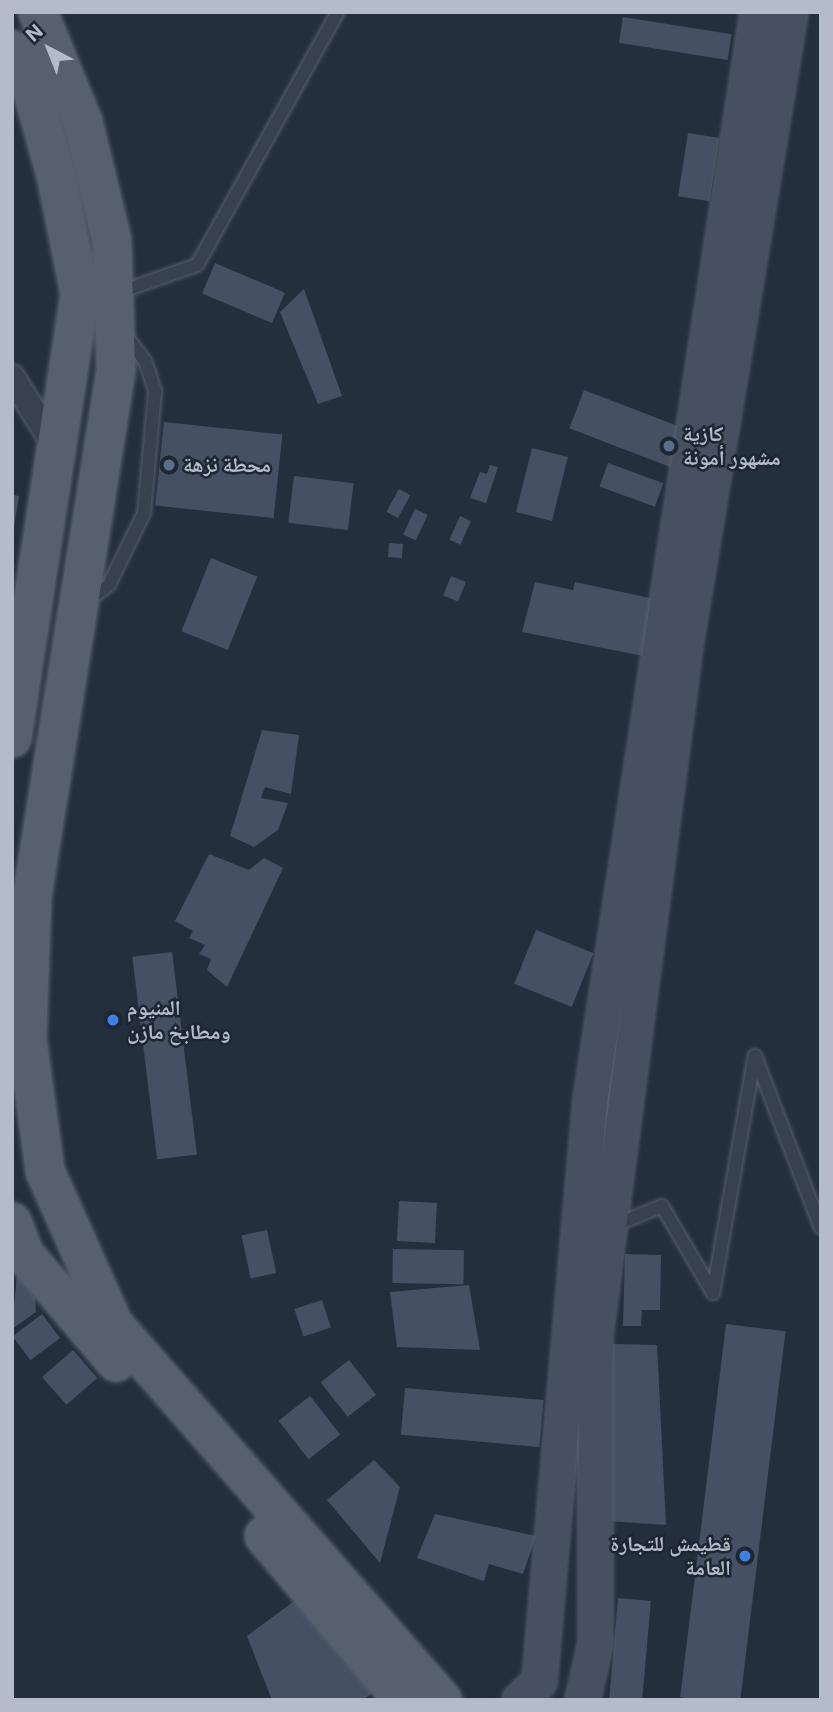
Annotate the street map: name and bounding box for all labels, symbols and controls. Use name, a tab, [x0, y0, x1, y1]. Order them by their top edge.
north arrow	[14, 14, 84, 84]
text: N	[22, 20, 48, 46]
place label: كازية مشهور أمونة	[683, 421, 781, 471]
marker: كازية مشهور أمونة	[661, 438, 677, 454]
place label: محطة نزهة	[183, 452, 271, 478]
marker: محطة نزهة	[161, 457, 177, 473]
place label: المنيوم ومطابخ مازن	[127, 995, 231, 1045]
marker: المنيوم ومطابخ مازن	[105, 1012, 121, 1028]
place label: قطيمش للتجارة العامة	[610, 1531, 731, 1581]
marker: قطيمش للتجارة العامة	[737, 1548, 753, 1564]

